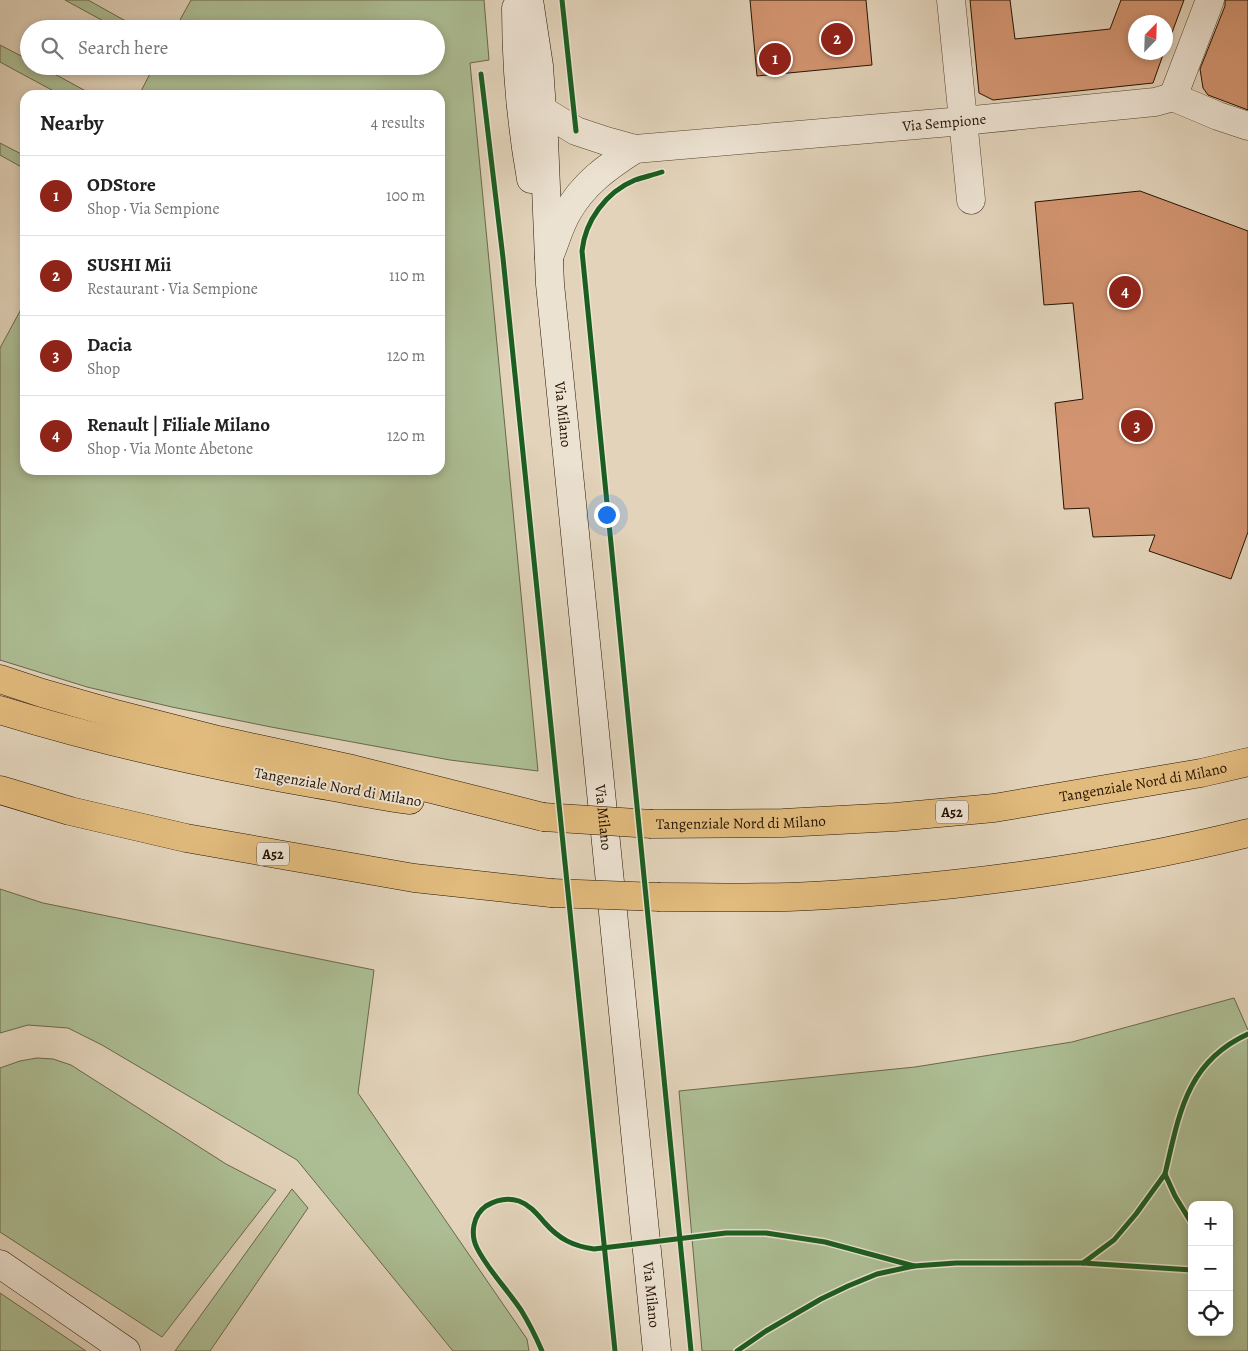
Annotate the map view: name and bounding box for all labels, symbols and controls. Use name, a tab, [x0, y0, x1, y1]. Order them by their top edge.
north arrow	[1128, 15, 1173, 60]
search box	[20, 20, 445, 75]
pin: 2	[821, 20, 853, 58]
icon: search	[38, 34, 66, 62]
text: Search here	[78, 35, 168, 61]
pin: 1	[759, 40, 791, 78]
text: Nearby	[40, 109, 103, 137]
street label: Via Sempione	[900, 109, 987, 136]
text: 4 results	[371, 112, 425, 134]
text: ODStore	[87, 172, 156, 198]
text: 1	[53, 185, 59, 207]
text: 100 m	[386, 185, 425, 207]
text: Shop · Via Sempione	[87, 198, 220, 220]
text: SUSHI Mii	[87, 252, 171, 278]
text: 2	[52, 265, 60, 287]
text: 110 m	[389, 265, 425, 287]
pin: 4	[1109, 273, 1141, 311]
text: Restaurant · Via Sempione	[87, 278, 258, 300]
text: Dacia	[87, 332, 132, 358]
text: 3	[53, 345, 59, 367]
text: 120 m	[387, 345, 425, 367]
text: Shop	[87, 358, 120, 380]
street label: Via Milano	[550, 379, 576, 448]
pin: 3	[1121, 407, 1153, 445]
text: Renault | Filiale Milano	[87, 412, 270, 438]
text: 4	[52, 425, 60, 447]
text: 120 m	[387, 425, 425, 447]
text: Shop · Via Monte Abetone	[87, 438, 253, 460]
your location	[594, 502, 620, 528]
street label: Tangenziale Nord di Milano	[1058, 757, 1229, 807]
street label: Tangenziale Nord di Milano	[253, 762, 423, 812]
street label: Via Milano	[590, 782, 617, 851]
road number: A52	[936, 800, 968, 824]
street label: Tangenziale Nord di Milano	[656, 811, 826, 834]
road number: A52	[257, 842, 289, 866]
map controls	[1188, 1201, 1233, 1336]
button: +	[1188, 1201, 1233, 1246]
button: −	[1188, 1246, 1233, 1291]
street label: Via Milano	[638, 1260, 665, 1329]
button: locate	[1188, 1291, 1233, 1336]

